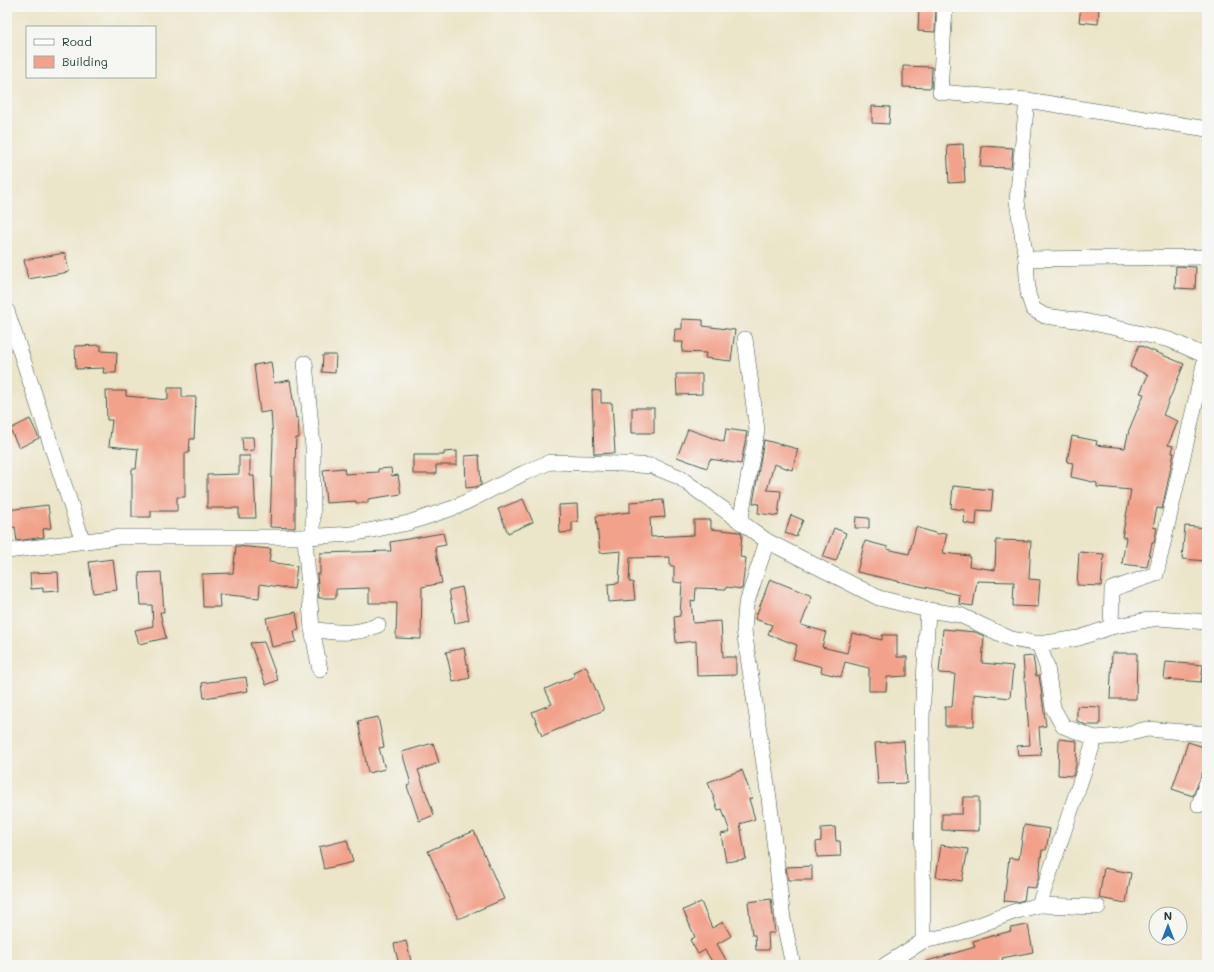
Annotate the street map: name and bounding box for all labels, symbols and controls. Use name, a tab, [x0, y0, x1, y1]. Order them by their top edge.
legend	[26, 26, 156, 78]
text: Road	[62, 33, 92, 49]
text: Building	[62, 53, 108, 69]
north arrow	[1148, 906, 1188, 946]
text: N	[1164, 908, 1172, 923]

